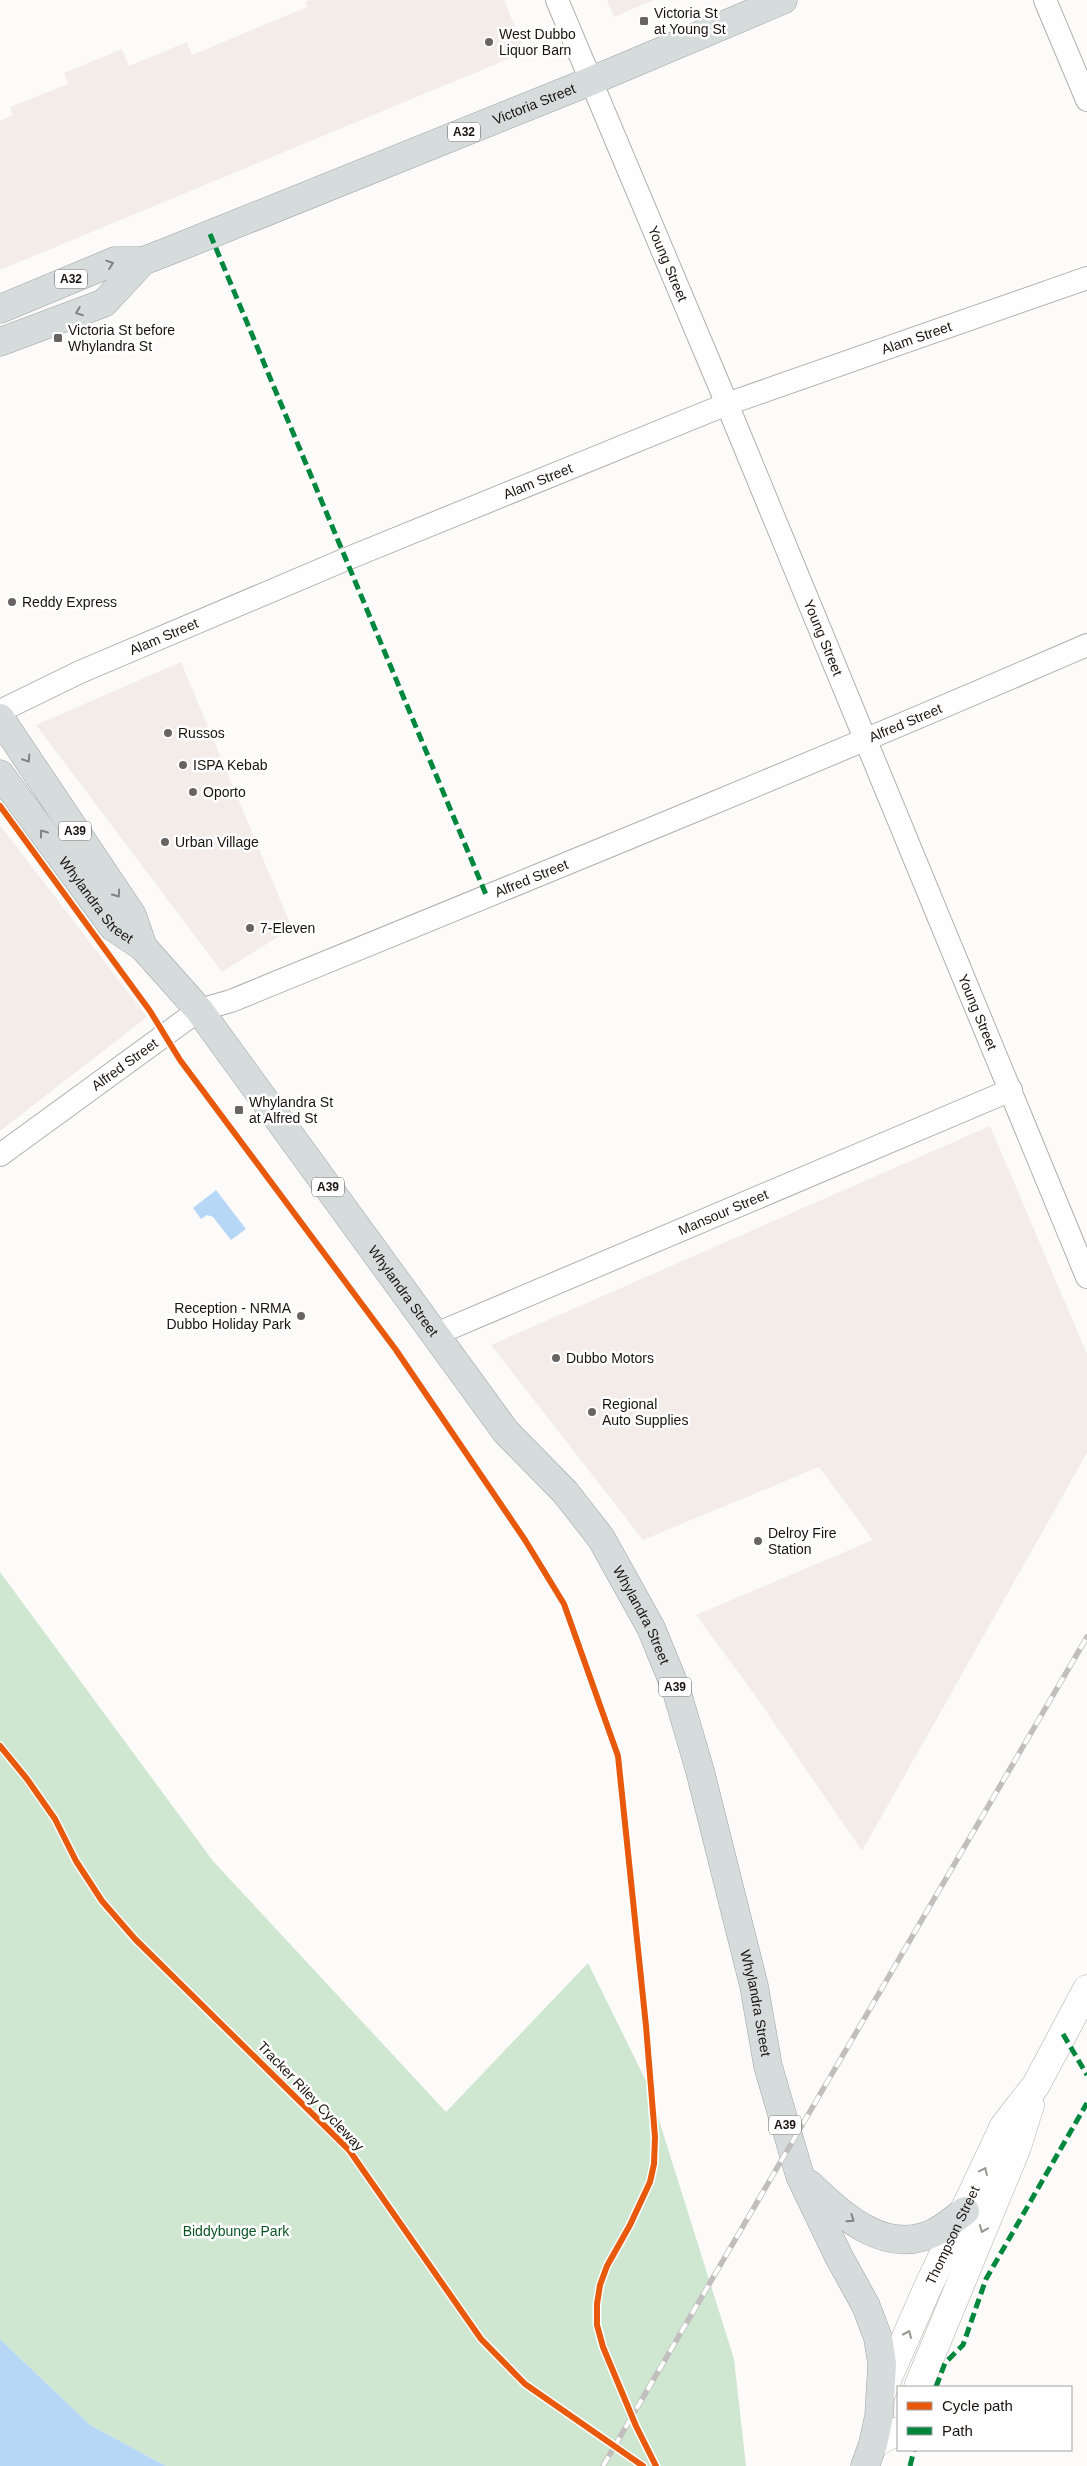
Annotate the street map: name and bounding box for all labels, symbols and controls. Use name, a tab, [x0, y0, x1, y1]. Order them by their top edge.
place label: Victoria St at Young St	[654, 5, 726, 37]
marker: Victoria St at Young St	[638, 15, 650, 27]
place label: West Dubbo Liquor Barn	[499, 26, 576, 58]
marker: West Dubbo Liquor Barn	[483, 36, 495, 48]
street label: Victoria Street	[490, 80, 578, 128]
road number: A32	[448, 122, 480, 142]
street label: Young Street	[645, 223, 691, 304]
one-way arrow	[105, 260, 114, 270]
road number: A32	[55, 270, 87, 288]
one-way arrow	[75, 306, 84, 316]
street label: Alam Street	[879, 318, 954, 357]
place label: Victoria St before Whylandra St	[68, 322, 175, 354]
marker: Victoria St before Whylandra St	[52, 332, 64, 344]
street label: Alam Street	[501, 460, 575, 502]
place label: Reddy Express	[22, 594, 117, 610]
marker: Reddy Express	[6, 596, 18, 608]
street label: Young Street	[801, 597, 846, 678]
street label: Alam Street	[127, 615, 201, 658]
street label: Alfred Street	[866, 700, 944, 745]
place label: Russos	[178, 725, 225, 741]
marker: Russos	[162, 727, 174, 739]
one-way arrow	[20, 753, 30, 762]
place label: ISPA Kebab	[193, 757, 268, 773]
marker: ISPA Kebab	[177, 759, 189, 771]
place label: Oporto	[203, 784, 246, 800]
marker: Oporto	[187, 786, 199, 798]
road number: A39	[59, 821, 91, 840]
one-way arrow	[40, 829, 49, 839]
place label: Urban Village	[175, 834, 259, 850]
marker: Urban Village	[159, 836, 171, 848]
street label: Whylandra Street	[56, 854, 137, 946]
street label: Alfred Street	[492, 856, 571, 900]
one-way arrow	[111, 888, 120, 898]
place label: 7-Eleven	[260, 920, 315, 936]
marker: 7-Eleven	[244, 922, 256, 934]
street label: Young Street	[955, 972, 1001, 1052]
street label: Alfred Street	[88, 1035, 161, 1094]
place label: Whylandra St at Alfred St	[249, 1094, 333, 1126]
marker: Whylandra St at Alfred St	[233, 1104, 245, 1116]
road number: A39	[312, 1178, 344, 1196]
street label: Mansour Street	[676, 1186, 771, 1238]
street label: Whylandra Street	[365, 1242, 442, 1340]
place label: Reception - NRMA Dubbo Holiday Park	[166, 1300, 292, 1332]
marker: Reception - NRMA Dubbo Holiday Park	[295, 1310, 307, 1322]
place label: Dubbo Motors	[566, 1350, 654, 1366]
marker: Dubbo Motors	[550, 1352, 562, 1364]
place label: Regional Auto Supplies	[602, 1396, 688, 1428]
marker: Regional Auto Supplies	[586, 1406, 598, 1418]
place label: Delroy Fire Station	[768, 1525, 837, 1557]
marker: Delroy Fire Station	[752, 1535, 764, 1547]
street label: Whylandra Street	[610, 1563, 673, 1666]
road number: A39	[659, 1678, 691, 1696]
street label: Whylandra Street	[737, 1948, 774, 2058]
street label: Tracker Riley Cycleway	[255, 2038, 367, 2154]
road number: A39	[769, 2116, 801, 2134]
one-way arrow	[978, 2167, 988, 2176]
street label: Thompson Street	[922, 2183, 983, 2287]
one-way arrow	[845, 2213, 855, 2222]
park label: Biddybunge Park	[183, 2223, 290, 2239]
one-way arrow	[979, 2224, 989, 2233]
one-way arrow	[901, 2330, 912, 2339]
legend	[897, 2386, 1072, 2451]
text: Cycle path	[942, 2397, 1013, 2414]
text: Path	[942, 2422, 973, 2439]

